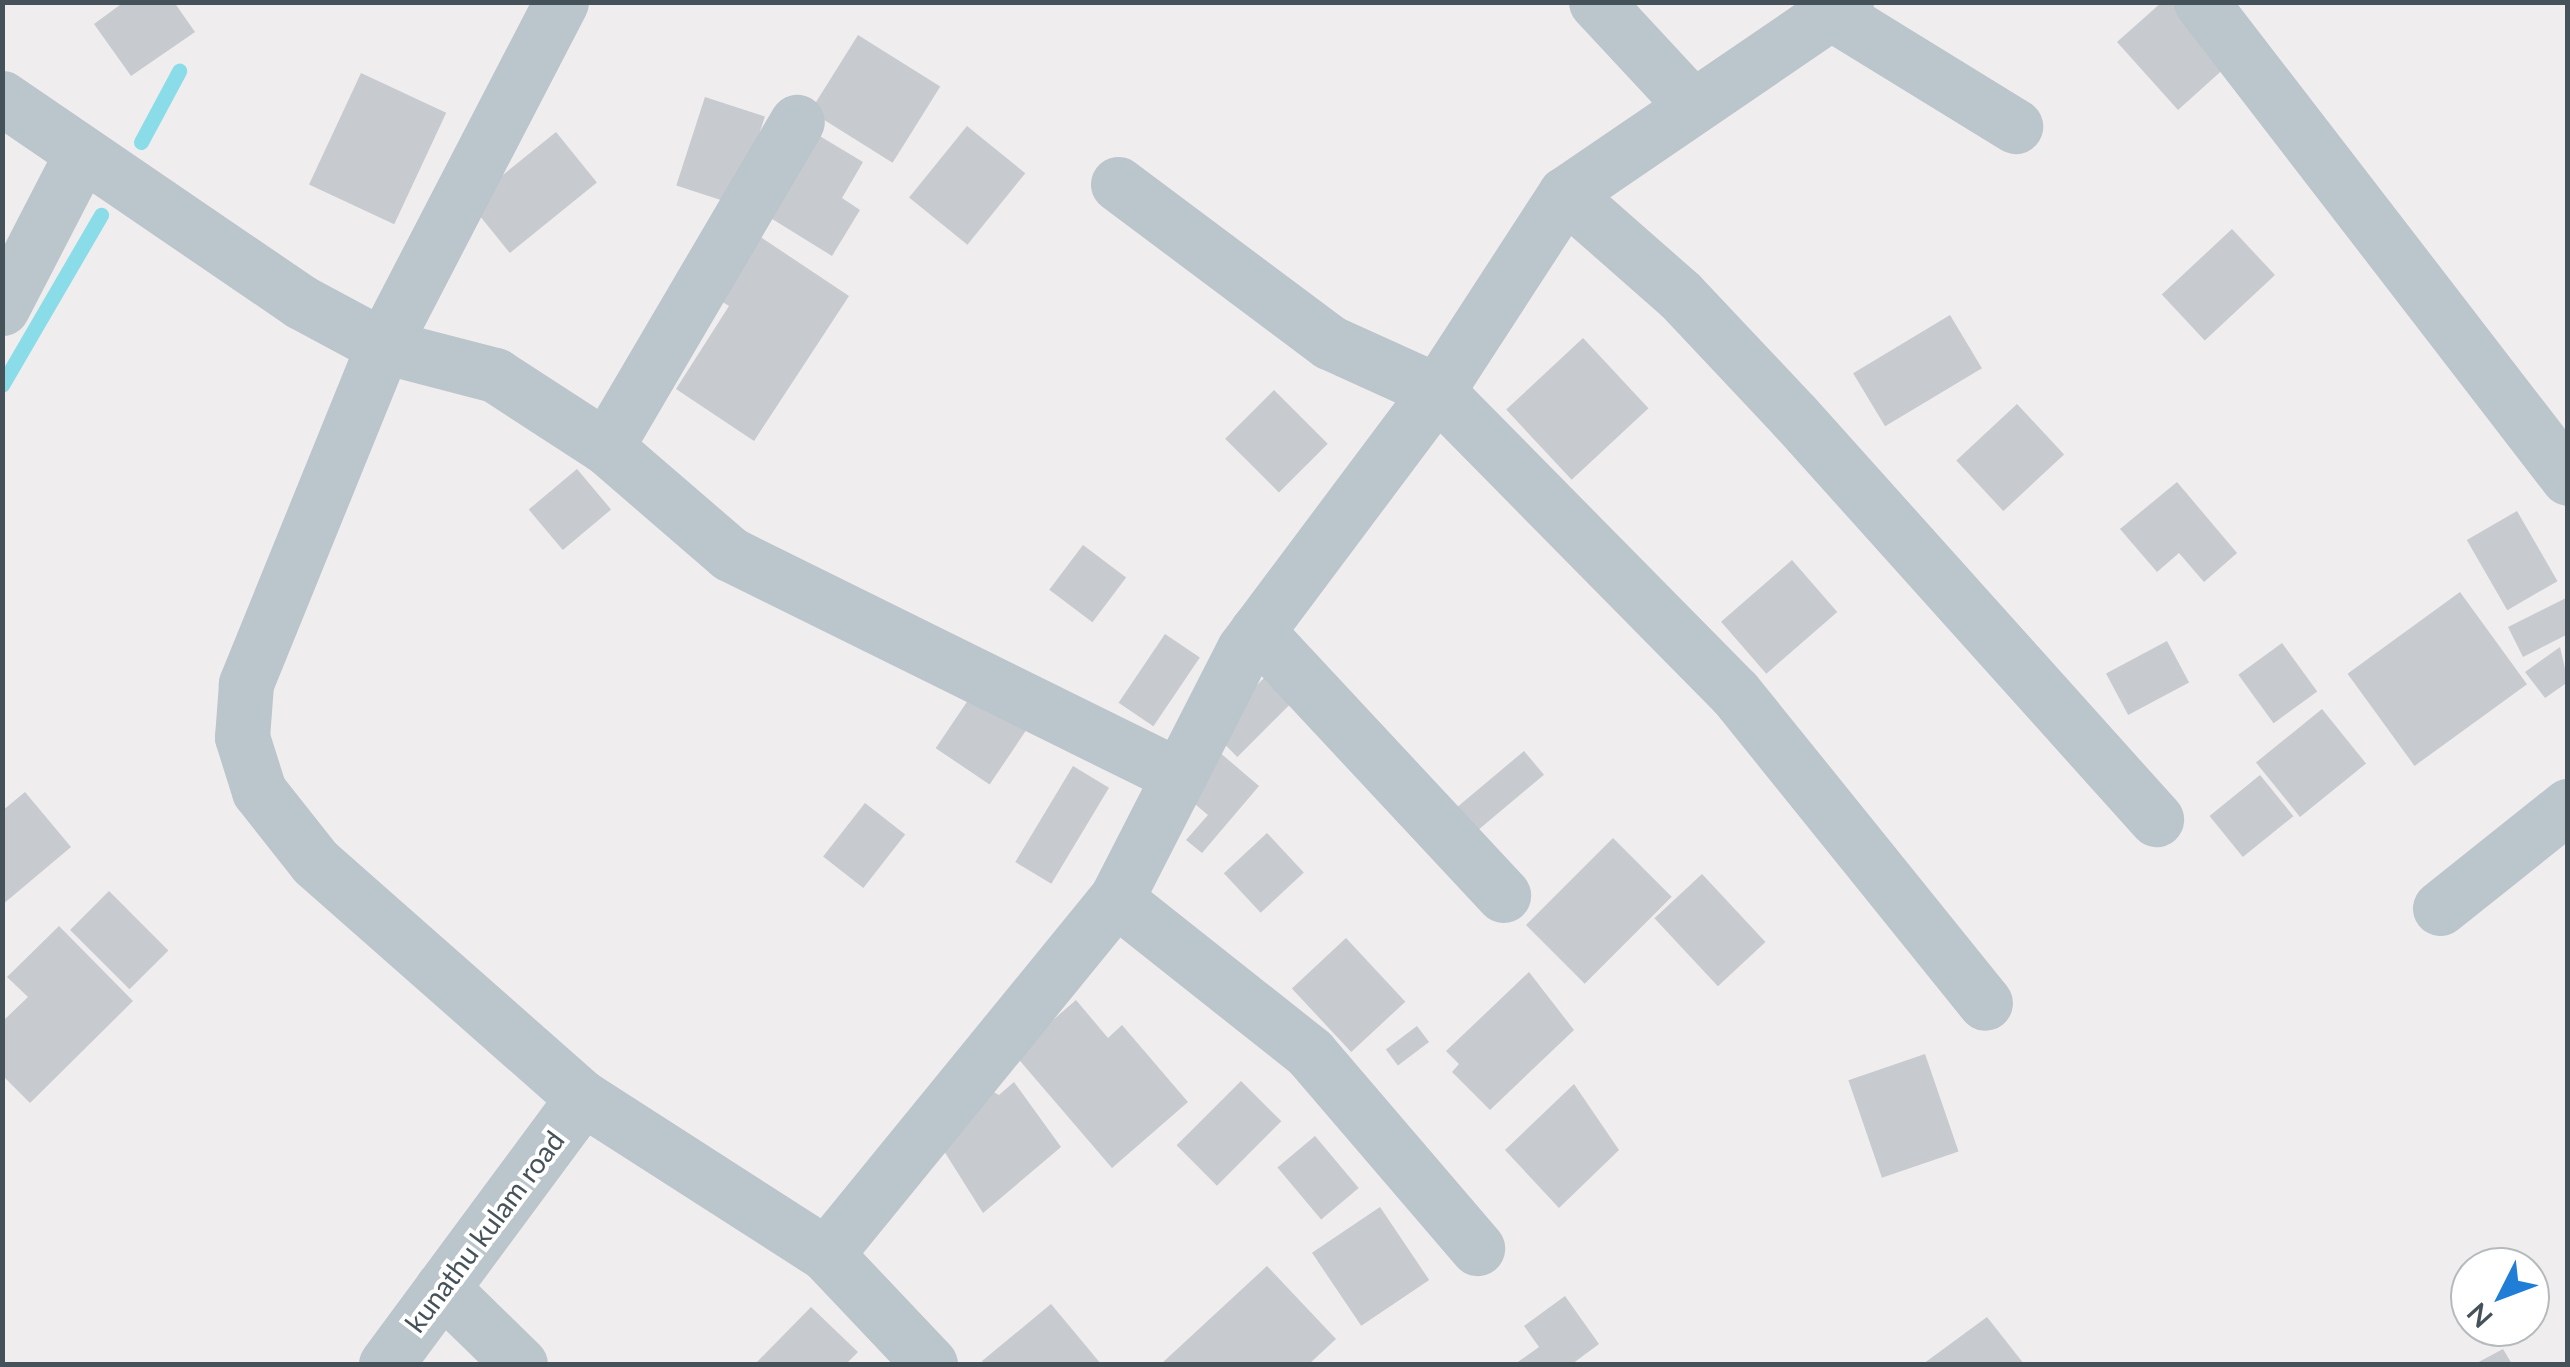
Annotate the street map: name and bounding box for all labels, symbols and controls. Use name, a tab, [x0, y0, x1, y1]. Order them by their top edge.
street label: kunathu kulam road	[397, 1124, 571, 1338]
north arrow	[2450, 1247, 2550, 1347]
text: N	[2459, 1296, 2499, 1335]

